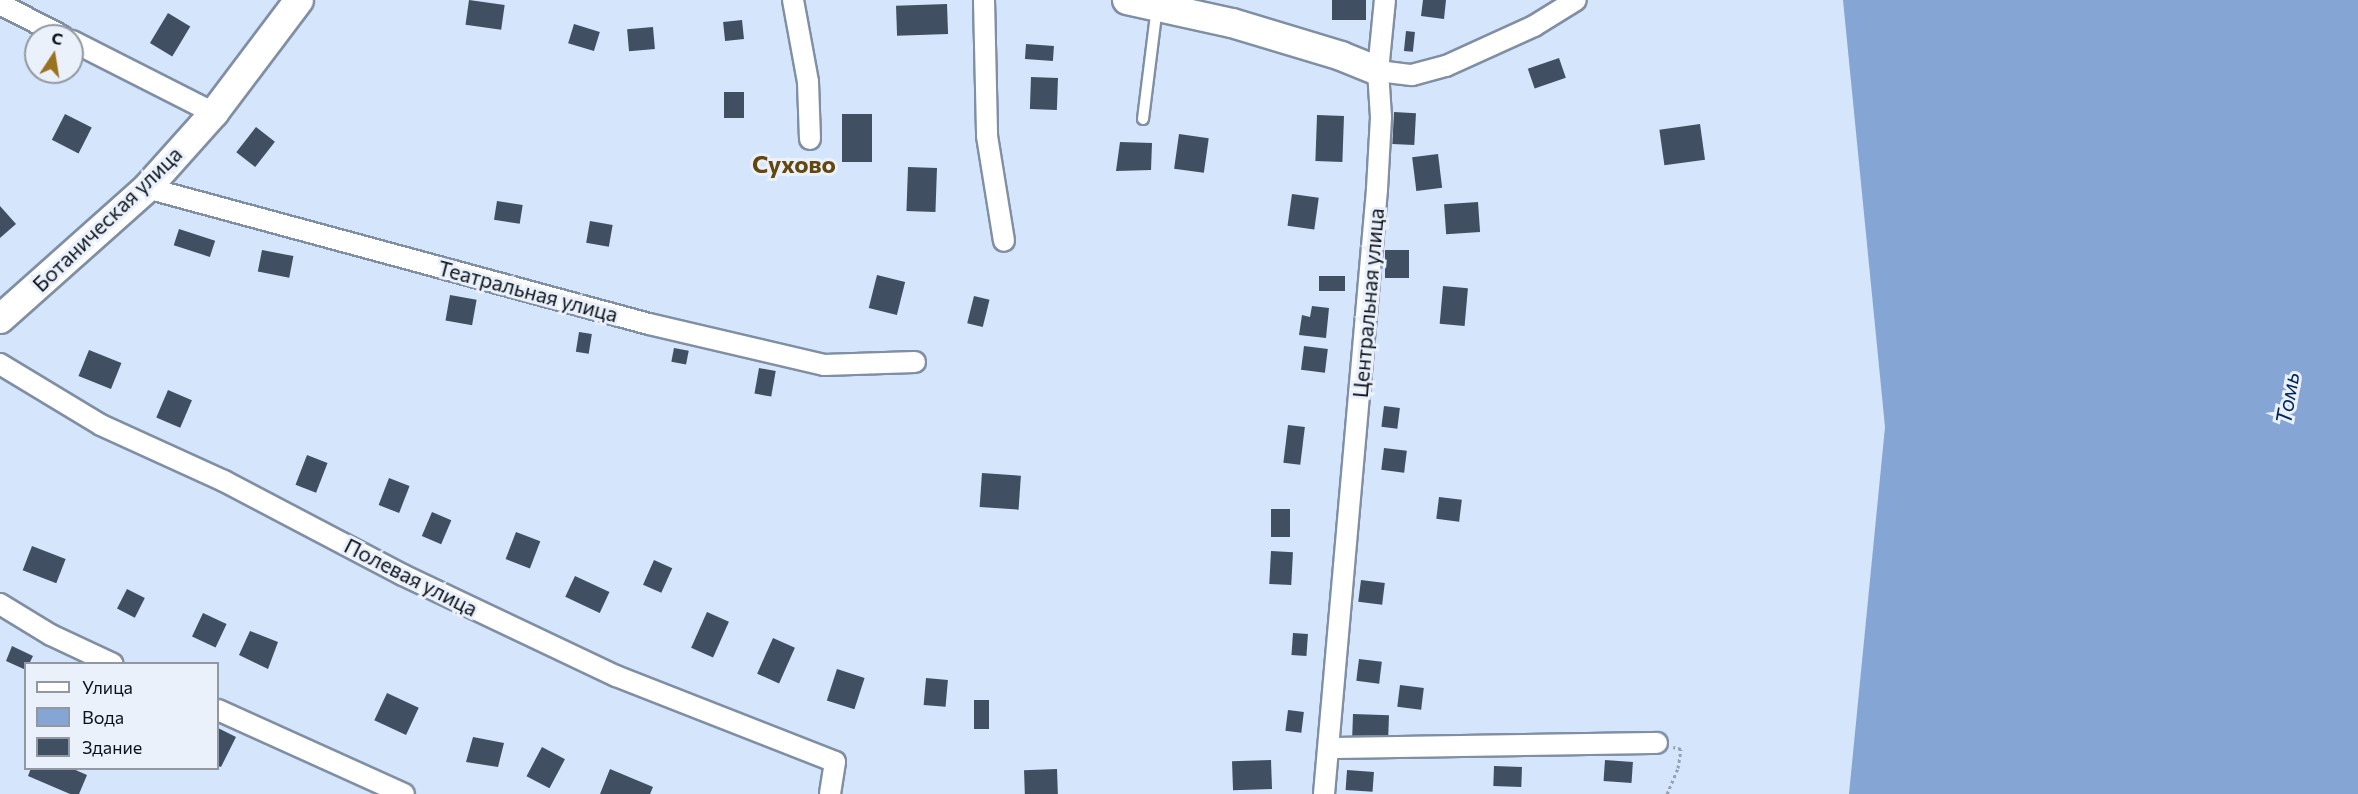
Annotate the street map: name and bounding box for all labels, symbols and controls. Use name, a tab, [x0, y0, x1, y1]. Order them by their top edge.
north arrow	[24, 24, 84, 84]
text: С	[50, 27, 65, 48]
street label: Ботаническая улица	[27, 141, 187, 297]
district label: Сухово	[752, 150, 836, 178]
street label: Центральная улица	[1347, 207, 1389, 399]
street label: Театральная улица	[435, 255, 621, 327]
water label: Томь	[2269, 370, 2305, 426]
street label: Полевая улица	[340, 533, 482, 621]
legend	[24, 662, 219, 770]
text: Улица	[82, 676, 133, 698]
text: Вода	[82, 706, 124, 728]
text: Здание	[82, 736, 142, 758]

